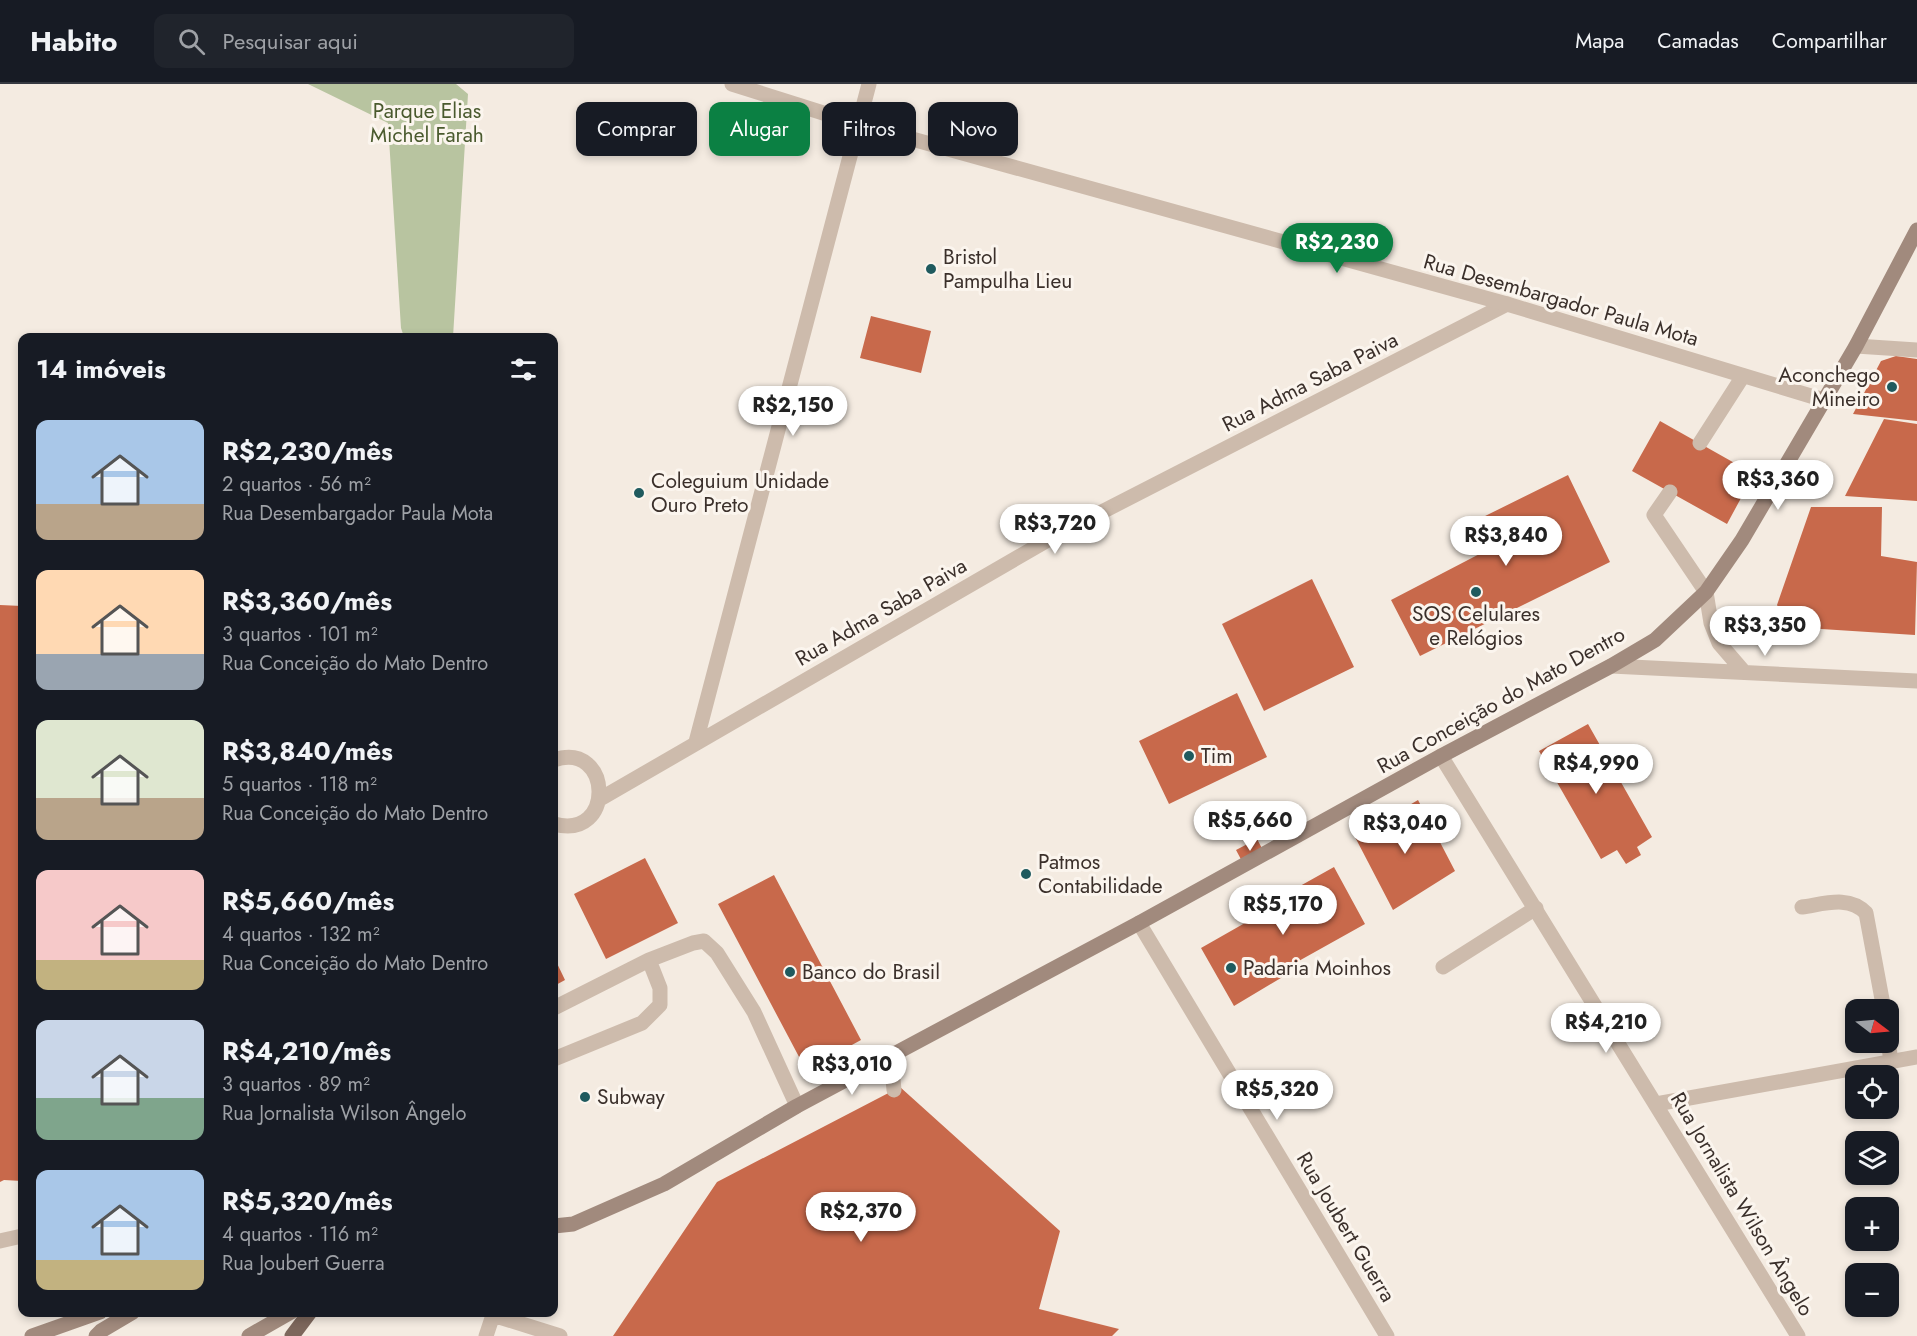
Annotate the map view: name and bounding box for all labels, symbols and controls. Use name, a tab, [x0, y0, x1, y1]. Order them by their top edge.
search box	[154, 14, 574, 68]
text: Habito	[30, 21, 118, 62]
icon: search	[175, 25, 208, 58]
text: Pesquisar aqui	[223, 25, 358, 57]
text: Mapa	[1575, 26, 1624, 56]
text: Camadas	[1657, 26, 1739, 56]
text: Compartilhar	[1772, 26, 1887, 56]
park label: Parque Elias Michel Farah	[370, 96, 484, 150]
chip: Comprar	[576, 102, 697, 156]
chip: Alugar	[709, 102, 810, 156]
chip: Filtros	[822, 102, 916, 156]
chip: Novo	[928, 102, 1018, 156]
pin: R$2,230	[1282, 223, 1392, 274]
text: R$2,230	[1295, 228, 1379, 257]
place label: Bristol Pampulha Lieu	[943, 242, 1072, 296]
street label: Rua Desembargador Paula Mota	[1420, 246, 1702, 354]
marker: Bristol Pampulha Lieu	[924, 262, 938, 276]
street label: Rua Adma Saba Paiva	[1217, 325, 1403, 439]
text: 14 imóveis	[36, 350, 166, 388]
icon: filters	[507, 353, 540, 386]
place label: Aconchego Mineiro	[1778, 360, 1880, 414]
marker: Aconchego Mineiro	[1885, 380, 1899, 394]
pin: R$2,150	[738, 386, 848, 437]
text: R$2,150	[752, 391, 834, 420]
text: R$2,230/mês	[222, 432, 393, 470]
icon: home	[84, 444, 156, 516]
pin: R$3,360	[1723, 460, 1833, 511]
text: R$3,360	[1736, 465, 1820, 494]
place label: Coleguium Unidade Ouro Preto	[651, 466, 829, 520]
text: 2 quartos · 56 m²	[222, 470, 371, 499]
marker: Coleguium Unidade Ouro Preto	[632, 486, 646, 500]
text: Rua Desembargador Paula Mota	[222, 499, 493, 528]
pin: R$3,720	[1000, 504, 1110, 555]
text: R$3,720	[1014, 509, 1096, 538]
pin: R$3,840	[1451, 516, 1561, 567]
text: R$3,840	[1464, 521, 1548, 550]
street label: Rua Adma Saba Paiva	[790, 551, 972, 673]
text: R$3,360/mês	[222, 582, 392, 620]
marker: SOS Celulares e Relógios	[1469, 585, 1483, 599]
icon: home	[84, 594, 156, 666]
place label: SOS Celulares e Relógios	[1412, 599, 1540, 653]
pin: R$3,350	[1710, 606, 1820, 657]
text: R$3,350	[1724, 611, 1806, 640]
street label: Rua Conceição do Mato Dentro	[1371, 619, 1631, 781]
text: 3 quartos · 101 m²	[222, 620, 378, 649]
text: Rua Conceição do Mato Dentro	[222, 649, 488, 678]
text: R$3,840/mês	[222, 732, 393, 770]
place label: Tim	[1201, 741, 1233, 771]
icon: home	[84, 744, 156, 816]
pin: R$4,990	[1541, 744, 1651, 795]
marker: Tim	[1182, 749, 1196, 763]
text: R$4,990	[1553, 749, 1639, 778]
text: 5 quartos · 118 m²	[222, 770, 377, 799]
text: Rua Conceição do Mato Dentro	[222, 799, 488, 828]
pin: R$5,660	[1195, 801, 1305, 852]
pin: R$3,040	[1350, 804, 1460, 855]
text: R$5,660	[1208, 806, 1292, 835]
text: R$3,040	[1363, 809, 1447, 838]
place label: Patmos Contabilidade	[1038, 847, 1163, 901]
marker: Patmos Contabilidade	[1019, 867, 1033, 881]
text: R$5,660/mês	[222, 882, 394, 920]
pin: R$5,170	[1228, 885, 1338, 936]
text: R$5,170	[1243, 890, 1323, 919]
icon: home	[84, 894, 156, 966]
text: 4 quartos · 132 m²	[222, 920, 380, 949]
text: Rua Conceição do Mato Dentro	[222, 949, 488, 978]
place label: Padaria Moinhos	[1243, 953, 1391, 983]
place label: Banco do Brasil	[802, 957, 940, 987]
marker: Padaria Moinhos	[1224, 961, 1238, 975]
marker: Banco do Brasil	[783, 965, 797, 979]
north arrow	[1845, 999, 1899, 1053]
map controls	[1845, 999, 1899, 1317]
pin: R$4,210	[1551, 1003, 1661, 1054]
text: R$4,210	[1565, 1008, 1647, 1037]
text: R$4,210/mês	[222, 1032, 391, 1070]
icon: home	[84, 1044, 156, 1116]
pin: R$3,010	[797, 1045, 907, 1096]
text: R$3,010	[812, 1050, 892, 1079]
button: locate	[1845, 1065, 1899, 1119]
text: 3 quartos · 89 m²	[222, 1070, 370, 1099]
pin: R$5,320	[1222, 1070, 1332, 1121]
text: R$5,320	[1235, 1075, 1319, 1104]
place label: Subway	[597, 1082, 665, 1112]
street label: Rua Jornalista Wilson Ângelo	[1663, 1086, 1821, 1322]
marker: Subway	[578, 1090, 592, 1104]
text: Rua Jornalista Wilson Ângelo	[222, 1099, 466, 1128]
button: layers	[1845, 1131, 1899, 1185]
street label: Rua Joubert Guerra	[1289, 1146, 1403, 1308]
text: R$5,320/mês	[222, 1182, 393, 1220]
pin: R$2,370	[806, 1192, 916, 1243]
icon: home	[84, 1194, 156, 1266]
text: R$2,370	[820, 1197, 902, 1226]
button: +	[1845, 1197, 1899, 1251]
text: 4 quartos · 116 m²	[222, 1220, 378, 1249]
text: Rua Joubert Guerra	[222, 1249, 385, 1278]
button: −	[1845, 1263, 1899, 1317]

